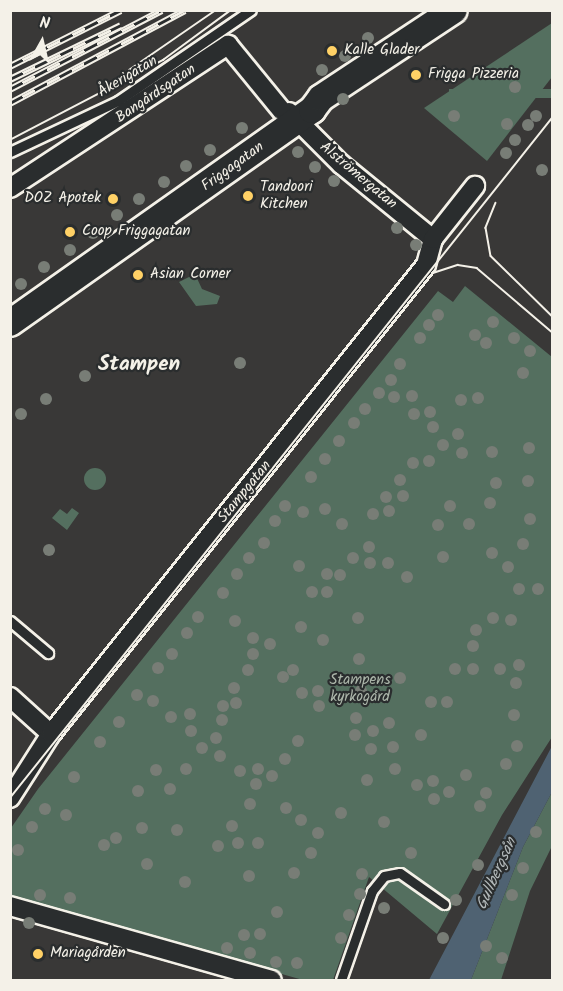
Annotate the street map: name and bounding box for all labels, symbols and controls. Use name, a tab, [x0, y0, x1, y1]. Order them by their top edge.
text: N	[38, 11, 51, 37]
north arrow	[12, 12, 72, 72]
place label: Kalle Glader	[344, 42, 419, 60]
marker: Kalle Glader	[325, 44, 339, 58]
street label: Åkerigatan	[95, 52, 161, 102]
street label: Bangårdsgatan	[113, 61, 199, 127]
place label: Frigga Pizzeria	[428, 66, 519, 84]
marker: Frigga Pizzeria	[409, 68, 423, 82]
street label: Friggagatan	[198, 138, 268, 196]
street label: Alströmergatan	[316, 138, 400, 214]
place label: Tandoori Kitchen	[260, 178, 313, 213]
marker: Tandoori Kitchen	[241, 189, 255, 203]
place label: DOZ Apotek	[24, 190, 101, 208]
marker: DOZ Apotek	[106, 192, 120, 206]
place label: Coop Friggagatan	[82, 223, 190, 241]
marker: Coop Friggagatan	[63, 225, 77, 239]
place label: Asian Corner	[150, 266, 231, 284]
marker: Asian Corner	[131, 268, 145, 282]
district label: Stampen	[98, 352, 180, 378]
street label: Stampgatan	[214, 457, 276, 527]
park label: Stampens kyrkogård	[329, 671, 391, 706]
water label: Gullbergsån	[473, 835, 521, 913]
place label: Mariagården	[50, 945, 126, 963]
marker: Mariagården	[31, 947, 45, 961]

